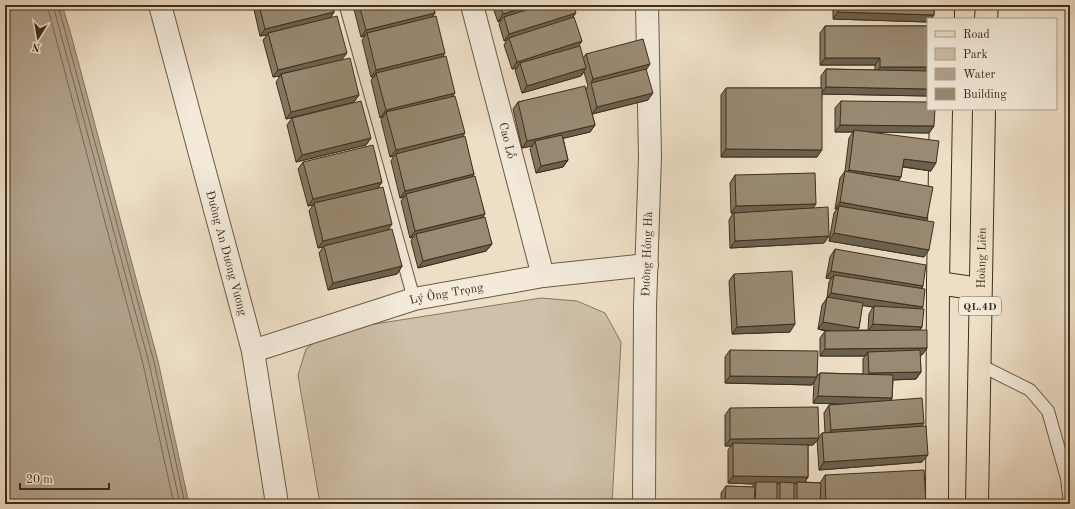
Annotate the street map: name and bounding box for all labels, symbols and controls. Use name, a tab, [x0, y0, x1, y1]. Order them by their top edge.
north arrow	[18, 18, 58, 58]
legend	[927, 18, 1057, 110]
text: Road	[963, 29, 990, 41]
text: N	[31, 40, 42, 53]
text: Park	[963, 49, 988, 61]
text: Water	[963, 69, 996, 81]
text: Building	[963, 89, 1007, 101]
street label: Cao Lỗ	[496, 121, 518, 160]
street label: Đường An Dương Vương	[203, 190, 248, 318]
street label: Đường Hồng Hà	[640, 211, 655, 297]
street label: Hoàng Liên	[976, 227, 989, 289]
street label: Lý Ông Trọng	[408, 282, 485, 307]
road number: QL.4D	[959, 297, 1001, 315]
scale bar	[20, 465, 109, 491]
text: 20 m	[26, 474, 53, 486]

